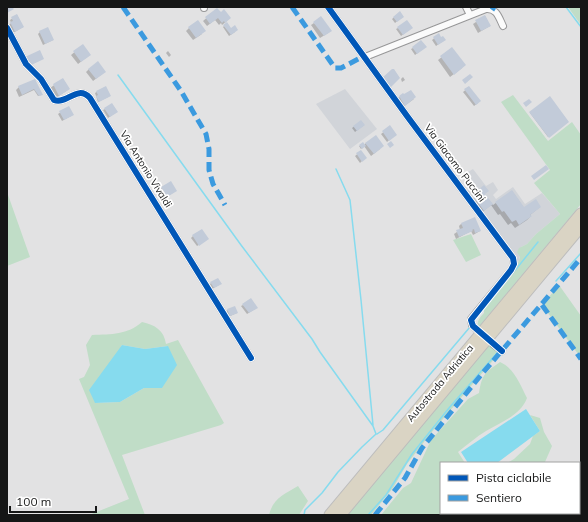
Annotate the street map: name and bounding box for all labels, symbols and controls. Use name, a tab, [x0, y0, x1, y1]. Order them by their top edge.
street label: Via Giacomo Puccini	[422, 122, 488, 204]
street label: Via Antonio Vivaldi	[117, 128, 175, 210]
street label: Autostrada Adriatica	[404, 342, 476, 424]
legend	[440, 462, 580, 514]
text: Pista ciclabile	[476, 470, 551, 485]
scale bar	[10, 488, 96, 514]
text: Sentiero	[476, 490, 522, 505]
text: 100 m	[16, 494, 51, 509]

